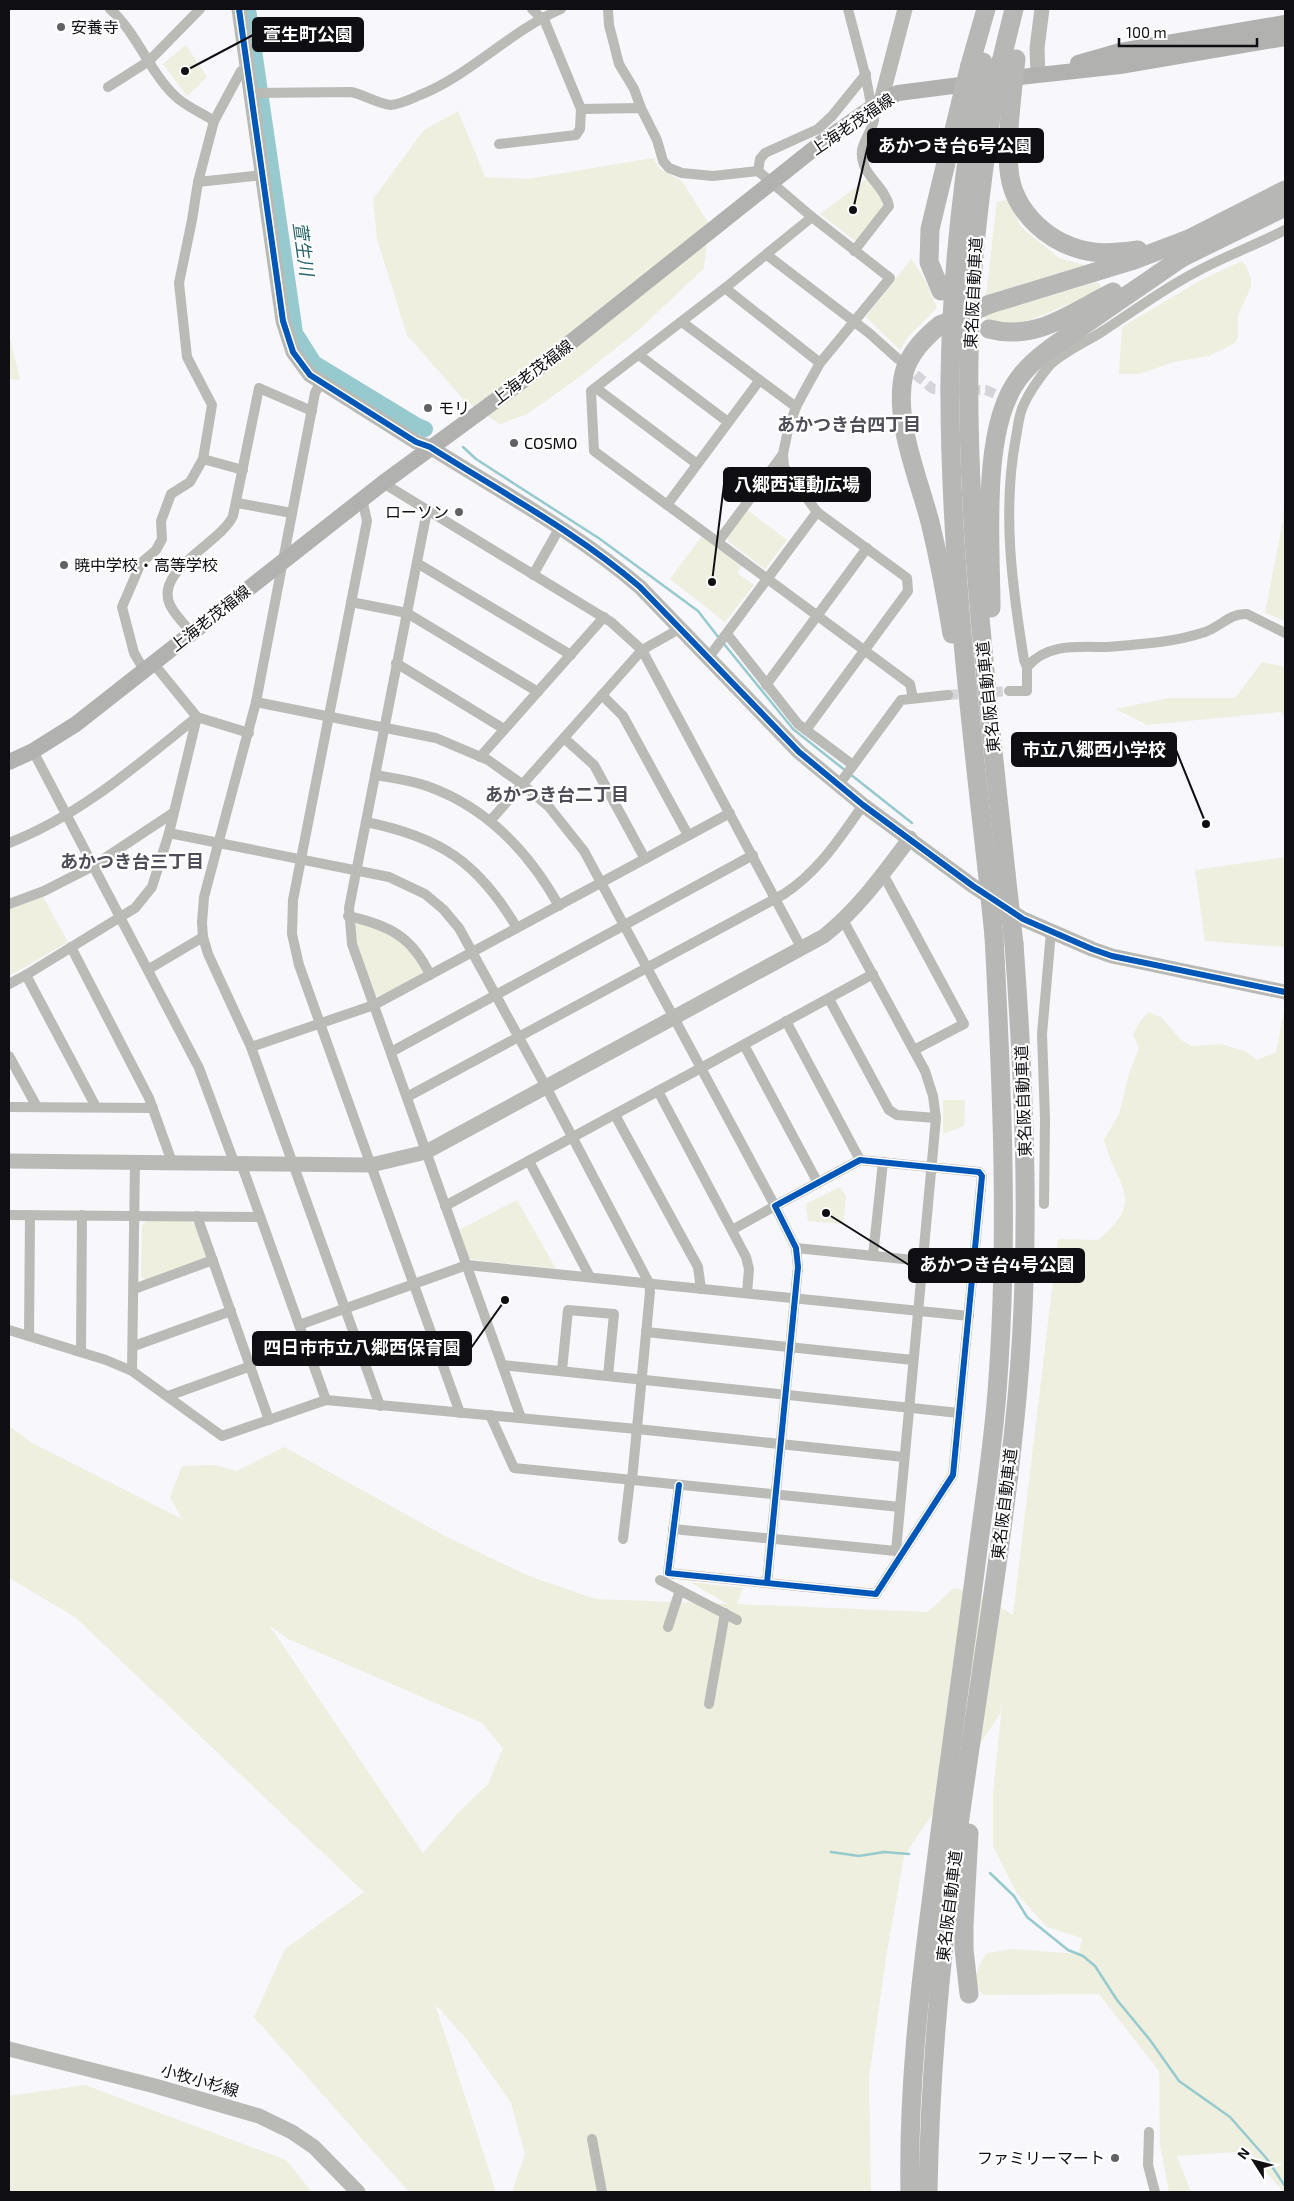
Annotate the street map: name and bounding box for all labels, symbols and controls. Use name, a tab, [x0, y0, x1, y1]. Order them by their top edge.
scale bar	[1119, 15, 1256, 47]
place label: 安養寺	[71, 17, 119, 36]
callout: 萱生町公園	[253, 18, 363, 51]
marker: 安養寺	[55, 21, 67, 33]
text: 萱生町公園	[263, 23, 353, 45]
text: 100 m	[1126, 23, 1167, 41]
street label: 上海老茂福線	[807, 89, 897, 158]
callout: あかつき台6号公園	[868, 129, 1043, 162]
text: あかつき台6号公園	[878, 134, 1032, 156]
water label: 萱生川	[289, 221, 319, 279]
street label: 東名阪自動車道	[960, 237, 985, 349]
street label: 上海老茂福線	[488, 335, 576, 408]
place label: モリ	[438, 398, 470, 417]
marker: モリ	[422, 402, 434, 414]
district label: あかつき台四丁目	[777, 413, 921, 435]
place label: COSMO	[524, 433, 577, 452]
marker: COSMO	[508, 437, 520, 449]
callout: 八郷西運動広場	[724, 468, 870, 501]
text: 八郷西運動広場	[734, 473, 860, 495]
place label: ローソン	[385, 502, 449, 521]
marker: ローソン	[453, 506, 465, 518]
place label: 暁中学校・高等学校	[74, 555, 218, 574]
marker: 暁中学校・高等学校	[58, 559, 70, 571]
street label: 上海老茂福線	[166, 581, 253, 655]
street label: 東名阪自動車道	[972, 640, 1003, 754]
callout: 市立八郷西小学校	[1012, 733, 1176, 766]
text: 市立八郷西小学校	[1022, 738, 1166, 760]
district label: あかつき台二丁目	[485, 783, 629, 805]
district label: あかつき台三丁目	[60, 850, 204, 872]
street label: 東名阪自動車道	[1011, 1045, 1034, 1157]
callout: あかつき台4号公園	[909, 1249, 1084, 1282]
text: あかつき台4号公園	[919, 1253, 1075, 1275]
callout: 四日市市立八郷西保育園	[253, 1332, 471, 1365]
text: 四日市市立八郷西保育園	[263, 1336, 461, 1358]
street label: 東名阪自動車道	[987, 1447, 1020, 1561]
street label: 東名阪自動車道	[932, 1849, 965, 1963]
street label: 小牧小杉線	[159, 2059, 241, 2100]
north arrow	[1229, 2136, 1279, 2186]
text: N	[1233, 2144, 1253, 2162]
place label: ファミリーマート	[977, 2148, 1105, 2167]
marker: ファミリーマート	[1109, 2152, 1121, 2164]

